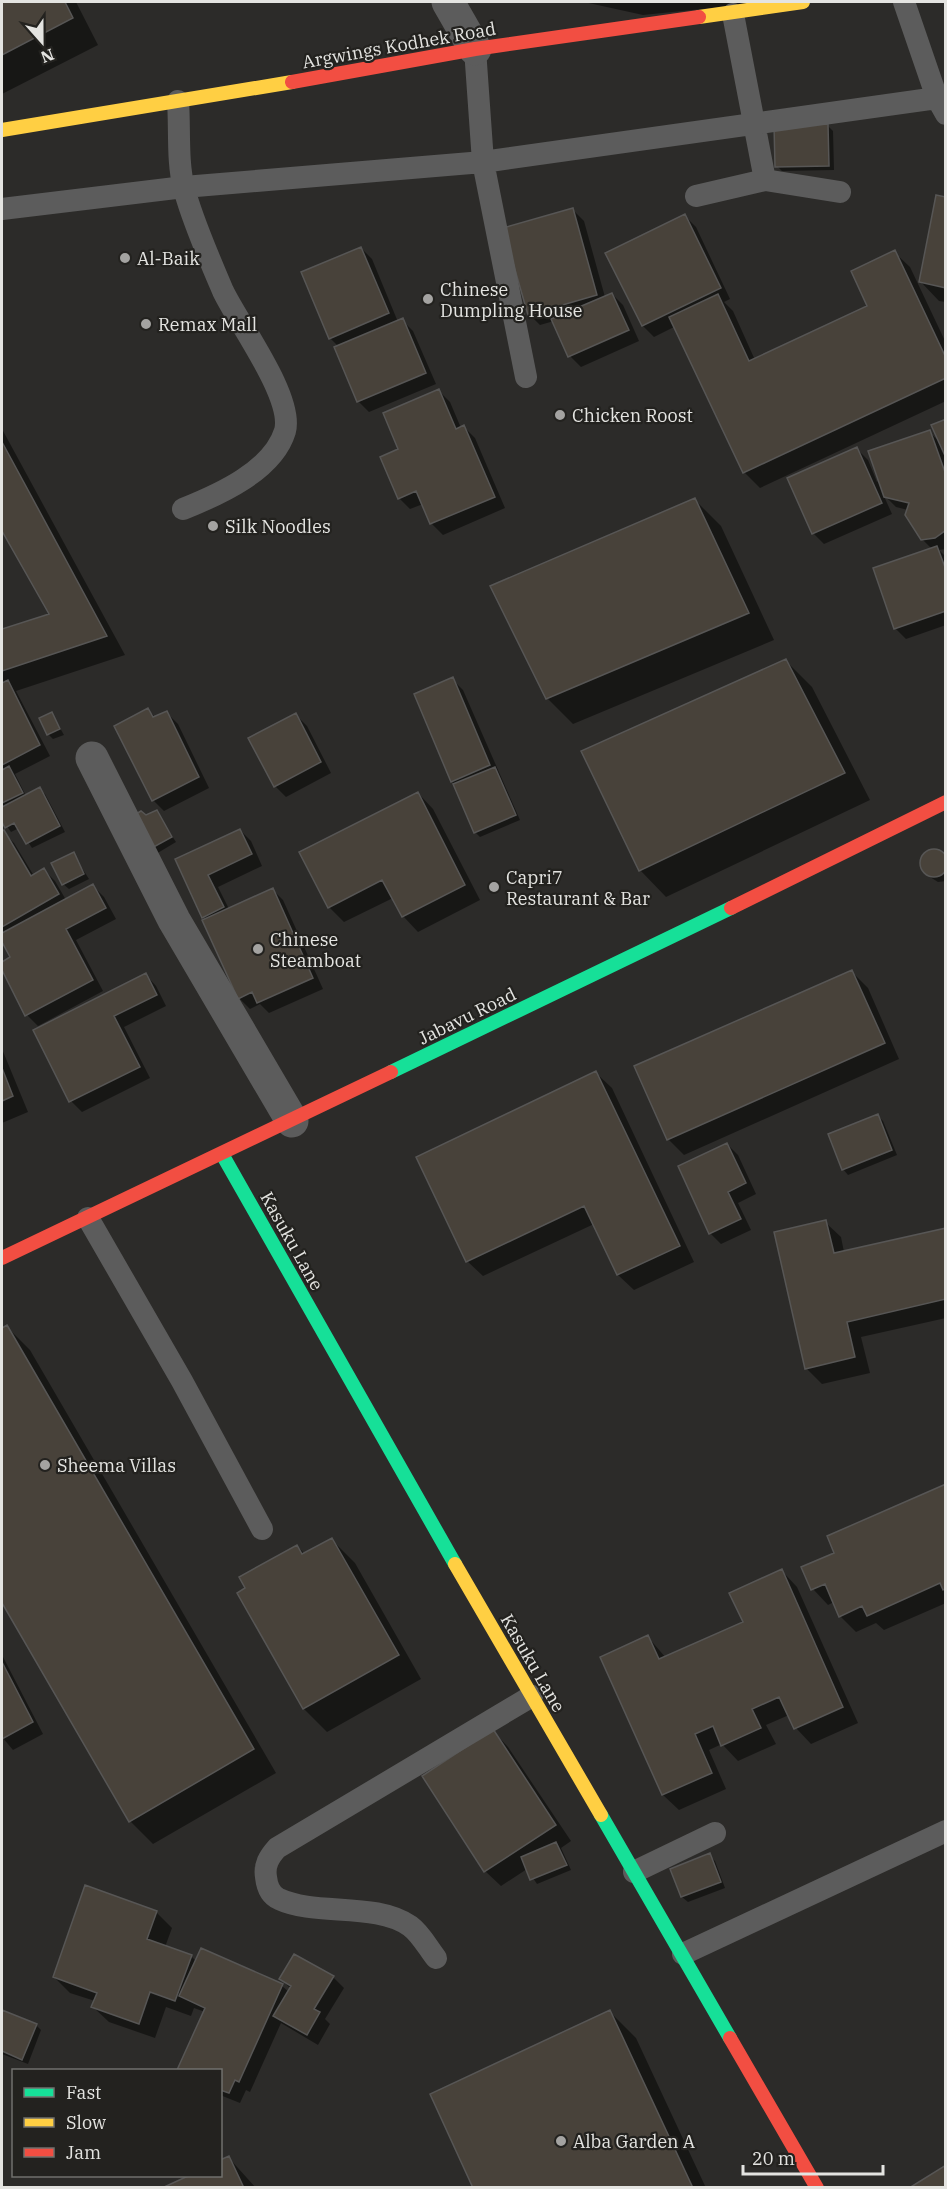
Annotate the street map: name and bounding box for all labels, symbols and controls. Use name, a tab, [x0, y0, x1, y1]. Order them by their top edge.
north arrow	[12, 12, 72, 72]
street label: Argwings Kodhek Road	[300, 17, 498, 73]
text: N	[38, 44, 57, 68]
place label: Al-Baik	[137, 247, 200, 270]
marker: Al-Baik	[118, 251, 132, 265]
place label: Chinese Dumpling House	[440, 278, 582, 322]
marker: Chinese Dumpling House	[421, 292, 435, 306]
place label: Remax Mall	[158, 313, 257, 336]
marker: Remax Mall	[139, 317, 153, 331]
place label: Chicken Roost	[572, 404, 693, 427]
marker: Chicken Roost	[553, 408, 567, 422]
place label: Silk Noodles	[225, 515, 331, 538]
marker: Silk Noodles	[206, 519, 220, 533]
place label: Capri7 Restaurant & Bar	[506, 866, 650, 910]
marker: Capri7 Restaurant & Bar	[487, 880, 501, 894]
place label: Chinese Steamboat	[270, 928, 361, 972]
marker: Chinese Steamboat	[251, 942, 265, 956]
street label: Jabavu Road	[414, 982, 520, 1050]
street label: Kasuku Lane	[255, 1188, 329, 1294]
place label: Sheema Villas	[57, 1454, 176, 1477]
marker: Sheema Villas	[38, 1458, 52, 1472]
street label: Kasuku Lane	[496, 1610, 570, 1716]
legend	[12, 2069, 222, 2177]
text: Fast	[66, 2081, 101, 2104]
text: Slow	[66, 2111, 106, 2134]
place label: Alba Garden A	[573, 2130, 696, 2153]
marker: Alba Garden A	[554, 2134, 568, 2148]
scale bar	[743, 2138, 882, 2176]
text: Jam	[66, 2141, 101, 2164]
text: 20 m	[752, 2147, 795, 2170]

